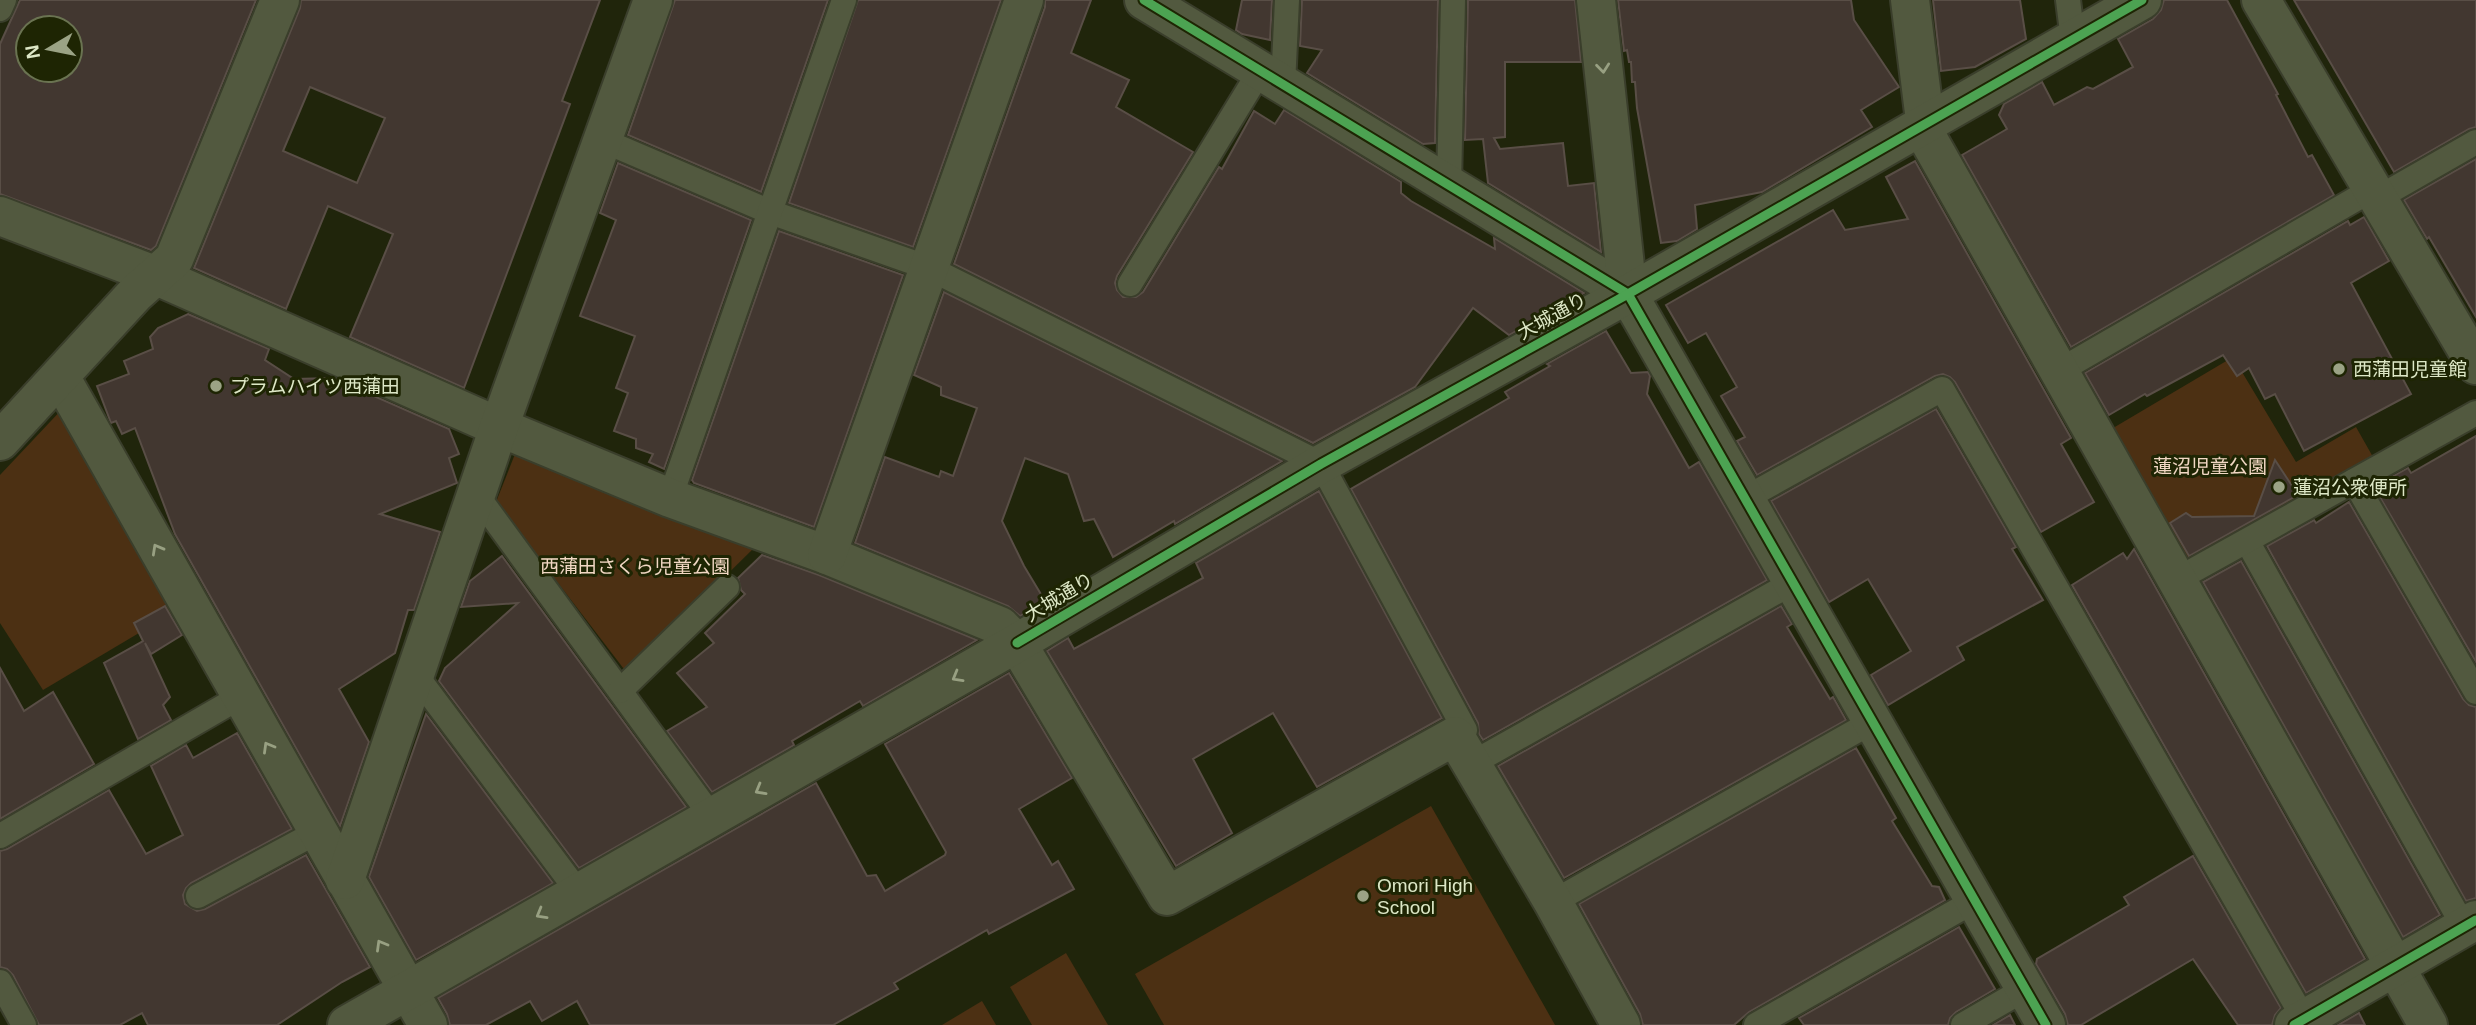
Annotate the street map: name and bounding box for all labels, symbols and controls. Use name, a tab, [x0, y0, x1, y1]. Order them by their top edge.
north arrow	[14, 14, 84, 84]
text: N	[21, 43, 44, 60]
one-way arrow	[1595, 63, 1610, 74]
street label: 大城通り	[1514, 288, 1590, 344]
place label: 西蒲田児童館	[2353, 359, 2467, 380]
marker: 西蒲田児童館	[2331, 361, 2347, 377]
place label: プラムハイツ西蒲田	[230, 376, 400, 397]
marker: プラムハイツ西蒲田	[208, 378, 224, 394]
park label: 蓮沼児童公園	[2153, 456, 2267, 477]
place label: 蓮沼公衆便所	[2293, 477, 2407, 498]
marker: 蓮沼公衆便所	[2271, 479, 2287, 495]
one-way arrow	[152, 544, 165, 556]
park label: 西蒲田さくら児童公園	[540, 556, 730, 577]
street label: 大城通り	[1021, 568, 1097, 626]
one-way arrow	[952, 669, 965, 682]
one-way arrow	[263, 742, 276, 754]
one-way arrow	[754, 782, 767, 795]
place label: Omori High School	[1377, 875, 1473, 918]
marker: Omori High School	[1355, 888, 1371, 904]
one-way arrow	[535, 906, 548, 919]
one-way arrow	[377, 939, 390, 952]

